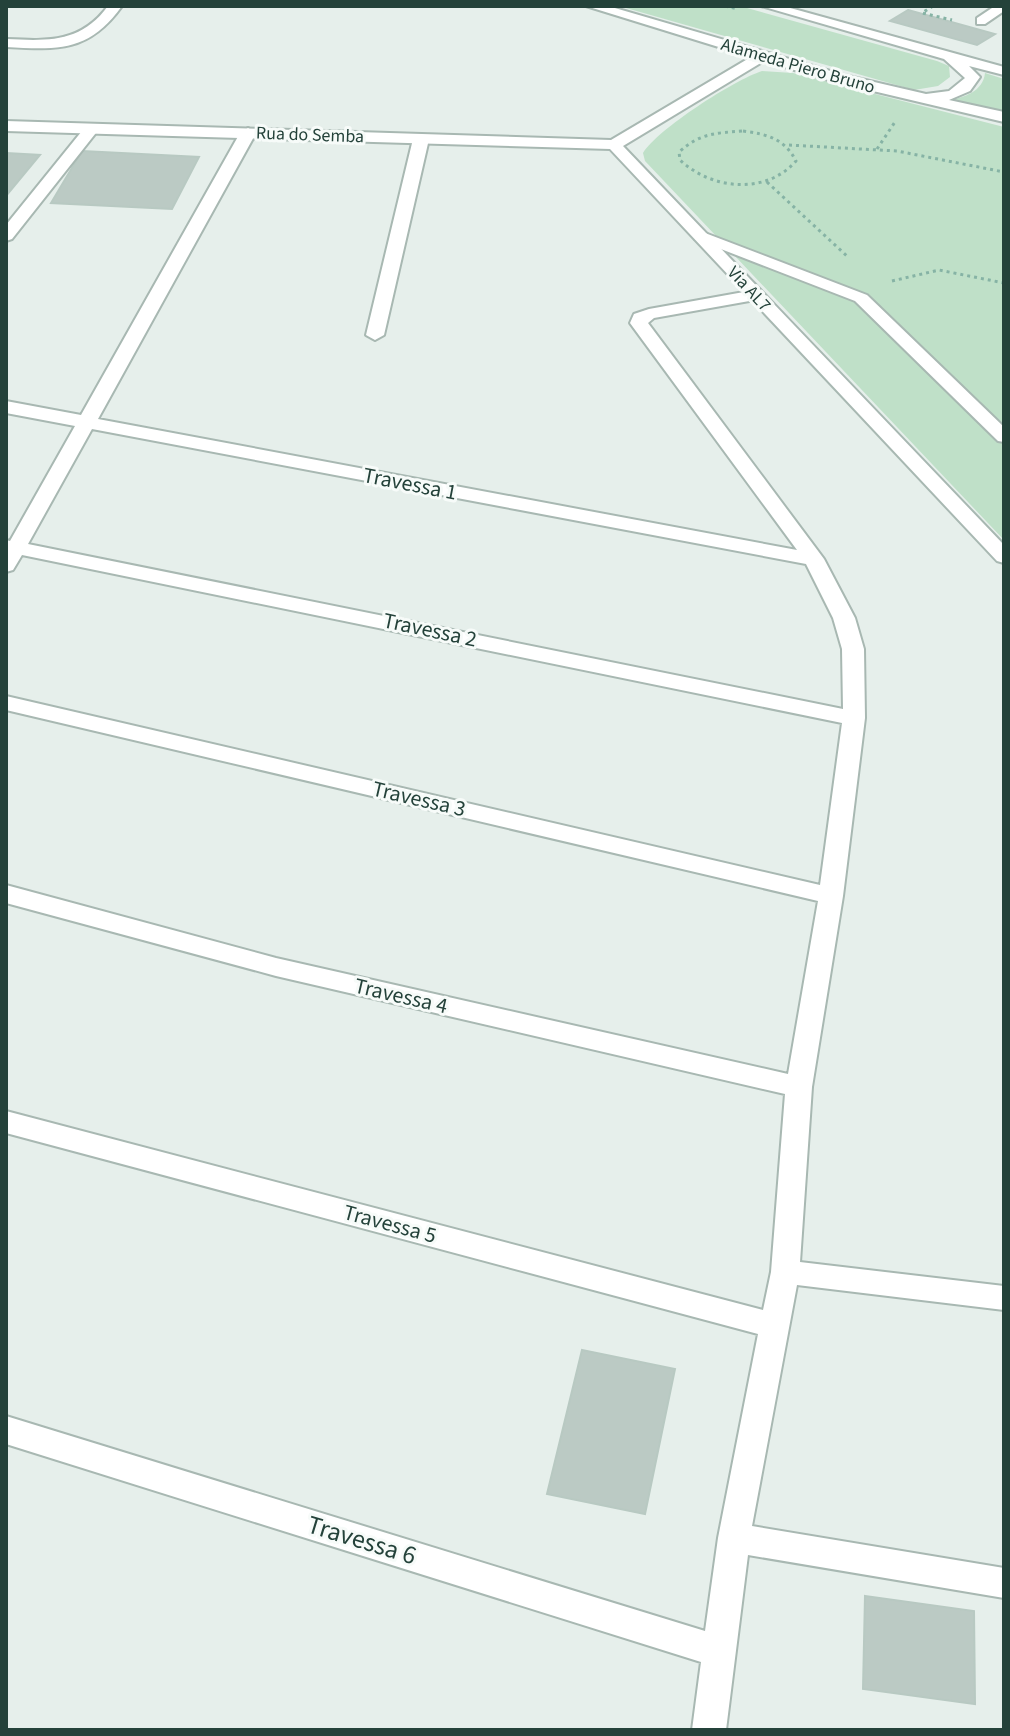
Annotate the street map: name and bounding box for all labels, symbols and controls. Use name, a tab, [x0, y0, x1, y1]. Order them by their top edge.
street label: Alameda Piero Bruno	[718, 32, 878, 100]
street label: Rua do Semba	[255, 121, 365, 149]
street label: Via AL7	[721, 261, 777, 317]
street label: Travessa 1	[360, 459, 460, 509]
street label: Travessa 2	[380, 604, 480, 656]
street label: Travessa 3	[369, 773, 469, 825]
street label: Travessa 4	[351, 970, 451, 1022]
street label: Travessa 5	[340, 1196, 440, 1252]
street label: Travessa 6	[303, 1506, 421, 1574]

